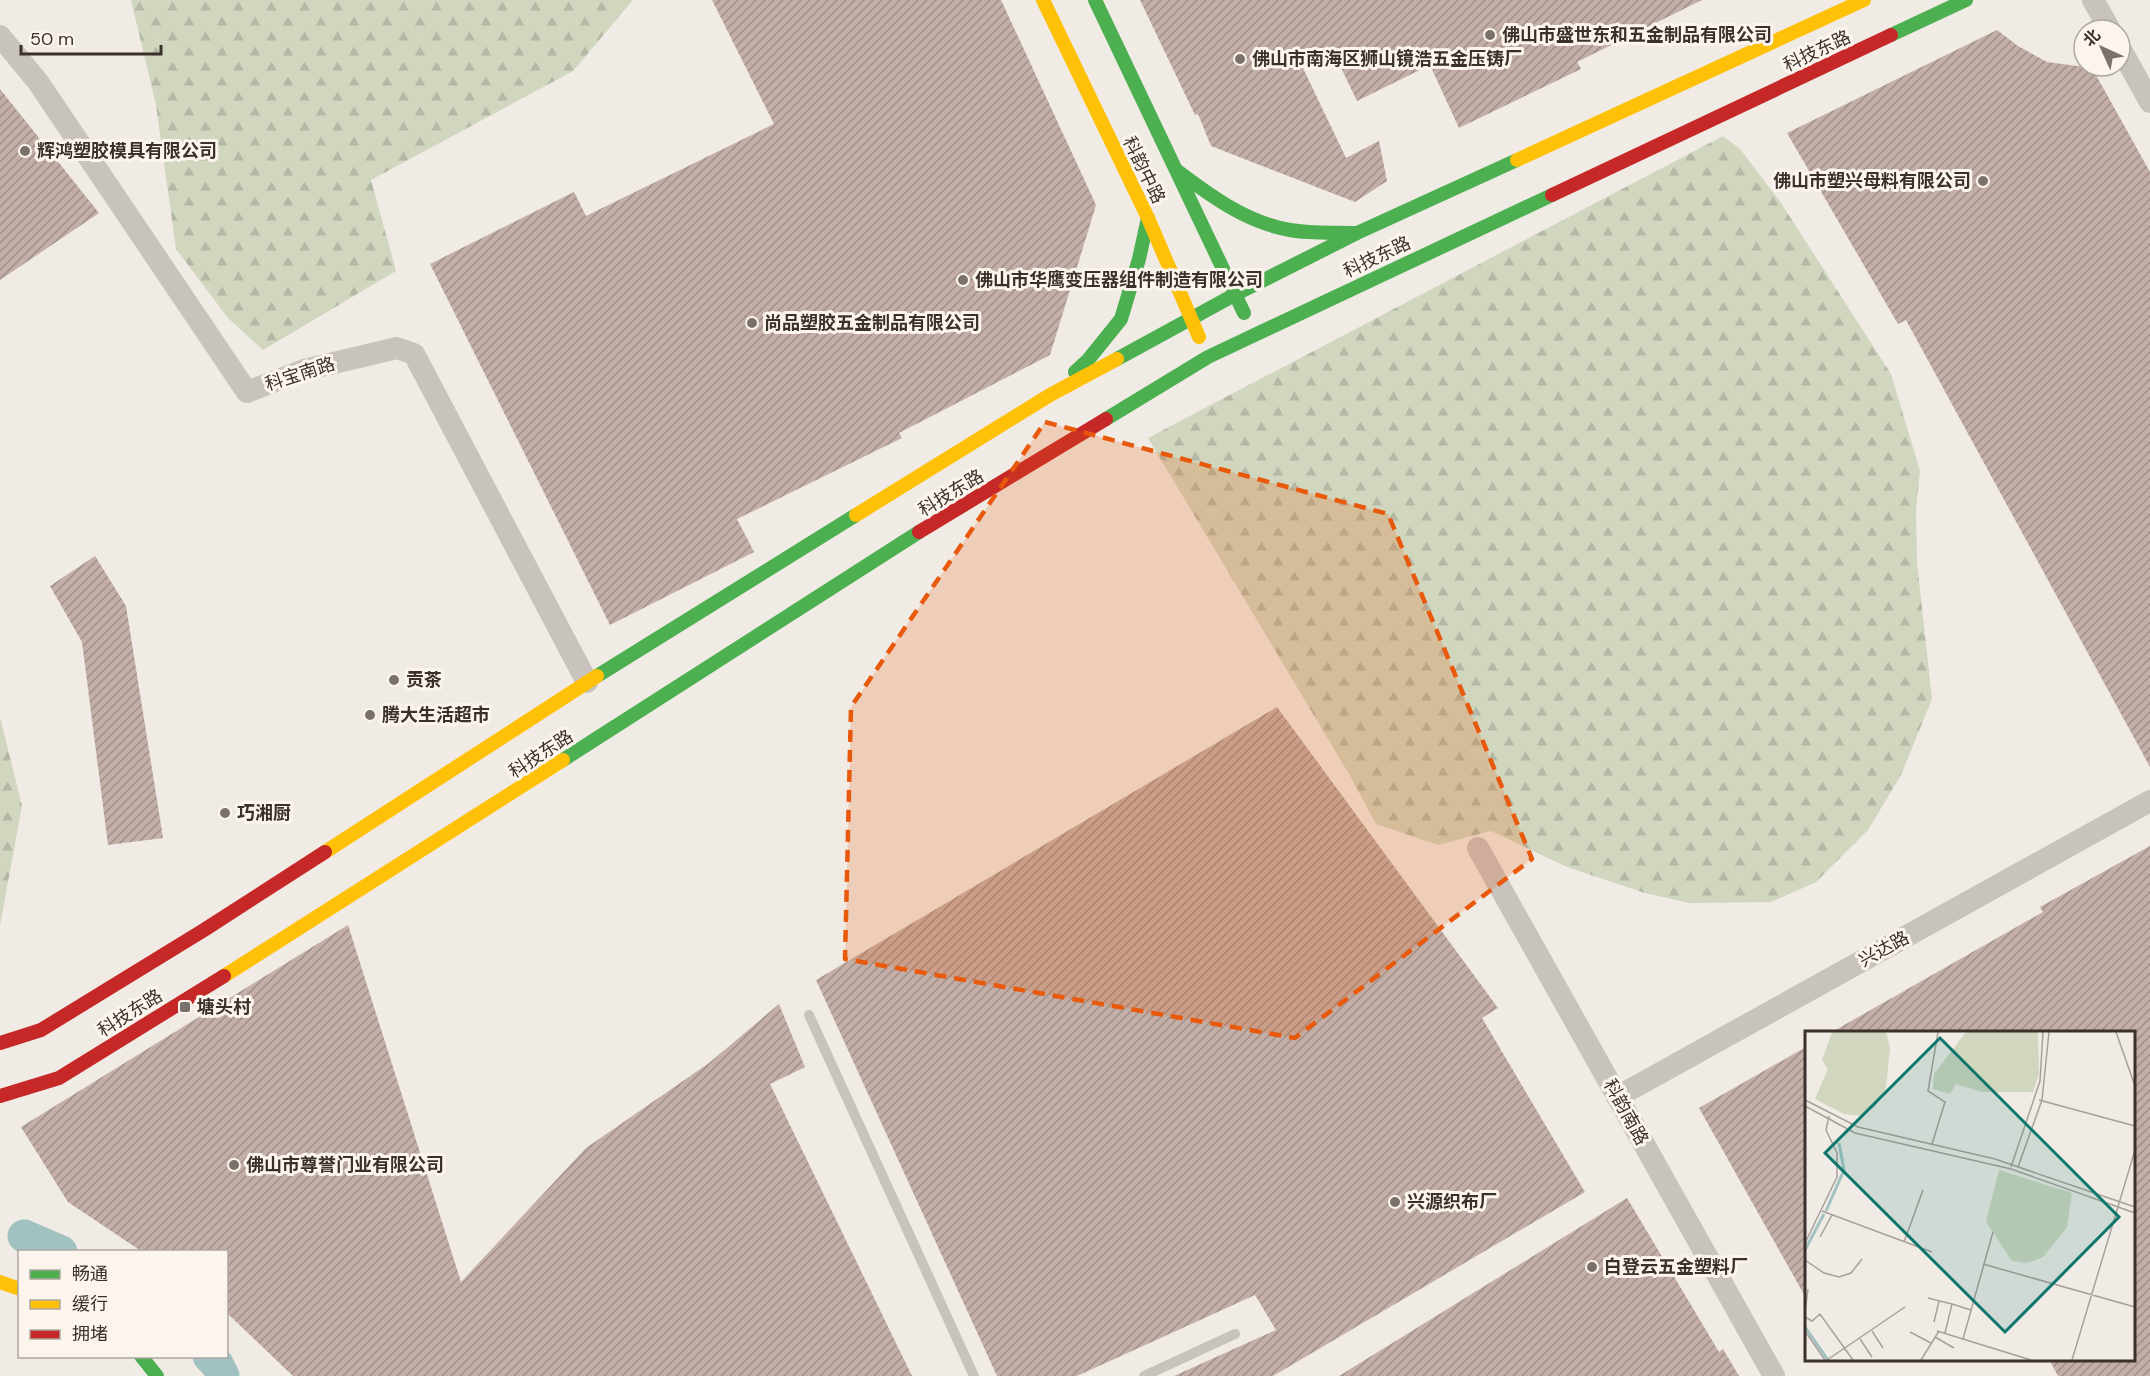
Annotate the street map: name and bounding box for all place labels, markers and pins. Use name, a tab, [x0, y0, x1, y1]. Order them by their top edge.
place label: 佛山市盛世东和五金制品有限公司	[1502, 23, 1772, 47]
marker: 佛山市盛世东和五金制品有限公司	[1483, 28, 1497, 42]
place label: 佛山市南海区狮山镜浩五金压铸厂	[1252, 47, 1522, 71]
marker: 佛山市南海区狮山镜浩五金压铸厂	[1233, 52, 1247, 66]
place label: 辉鸿塑胶模具有限公司	[37, 139, 217, 163]
marker: 辉鸿塑胶模具有限公司	[18, 144, 32, 158]
place label: 佛山市塑兴母料有限公司	[1773, 169, 1971, 193]
marker: 佛山市塑兴母料有限公司	[1976, 174, 1990, 188]
place label: 佛山市华鹰变压器组件制造有限公司	[975, 268, 1263, 292]
marker: 佛山市华鹰变压器组件制造有限公司	[956, 273, 970, 287]
place label: 尚品塑胶五金制品有限公司	[764, 311, 980, 335]
marker: 尚品塑胶五金制品有限公司	[745, 316, 759, 330]
place label: 贡茶	[406, 668, 442, 692]
marker: 贡茶	[387, 673, 401, 687]
place label: 腾大生活超市	[382, 703, 490, 727]
marker: 腾大生活超市	[363, 708, 377, 722]
place label: 巧湘厨	[237, 801, 291, 825]
marker: 巧湘厨	[218, 806, 232, 820]
place label: 塘头村	[197, 995, 251, 1019]
marker: 塘头村	[178, 1000, 192, 1014]
place label: 佛山市尊誉门业有限公司	[246, 1153, 444, 1177]
marker: 佛山市尊誉门业有限公司	[227, 1158, 241, 1172]
place label: 兴源织布厂	[1407, 1190, 1497, 1214]
marker: 兴源织布厂	[1388, 1195, 1402, 1209]
place label: 白登云五金塑料厂	[1604, 1255, 1748, 1279]
marker: 白登云五金塑料厂	[1585, 1260, 1599, 1274]

